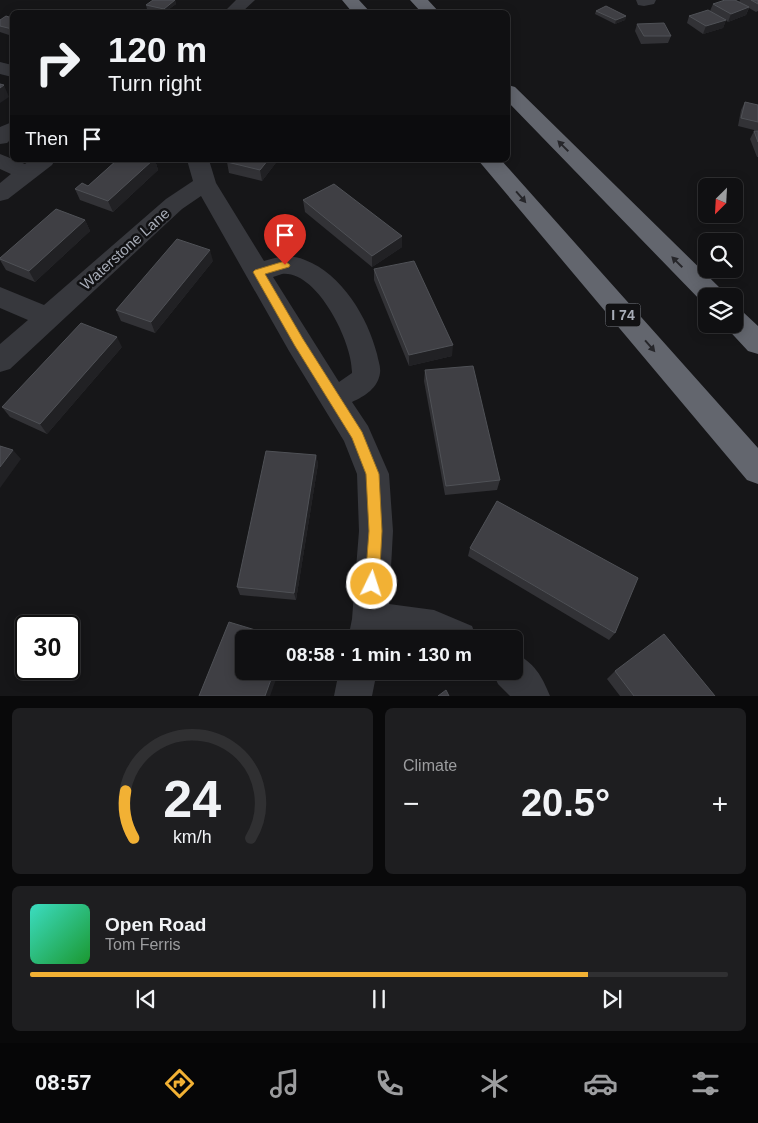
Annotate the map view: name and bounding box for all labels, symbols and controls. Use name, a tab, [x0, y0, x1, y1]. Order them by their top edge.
icon: right	[25, 30, 90, 95]
text: 120 m	[108, 30, 207, 69]
text: Turn right	[108, 71, 201, 96]
icon: arrive	[78, 125, 106, 153]
text: Then	[25, 128, 68, 149]
one-way arrow	[557, 141, 569, 153]
north arrow	[698, 178, 742, 222]
map controls	[698, 178, 743, 333]
one-way arrow	[515, 190, 527, 202]
street label: Waterstone Lane	[77, 204, 173, 293]
pin	[264, 214, 306, 265]
icon: arrive	[271, 221, 299, 249]
button: search	[698, 233, 743, 278]
one-way arrow	[671, 256, 683, 268]
button: layers	[698, 288, 743, 333]
road number: I 74	[606, 304, 640, 326]
one-way arrow	[645, 339, 656, 352]
position arrow	[345, 557, 397, 609]
speed limit sign: 30	[15, 615, 80, 680]
text: 08:58 · 1 min · 130 m	[286, 644, 472, 665]
text: Climate	[403, 757, 457, 774]
text: 24	[164, 770, 221, 828]
text: 20.5°	[521, 782, 610, 824]
text: −	[403, 788, 419, 819]
text: +	[712, 788, 728, 819]
text: km/h	[173, 827, 212, 847]
text: Open Road	[105, 914, 206, 935]
text: Tom Ferris	[105, 936, 181, 953]
icon: previous	[132, 985, 160, 1013]
icon: pause	[365, 985, 393, 1013]
icon: next	[598, 985, 626, 1013]
icon: directions	[162, 1066, 197, 1101]
icon: music	[267, 1066, 302, 1101]
icon: phone	[372, 1066, 407, 1101]
icon: climate	[477, 1066, 512, 1101]
icon: car	[583, 1066, 618, 1101]
icon: filters	[688, 1066, 723, 1101]
text: 08:57	[35, 1070, 91, 1095]

